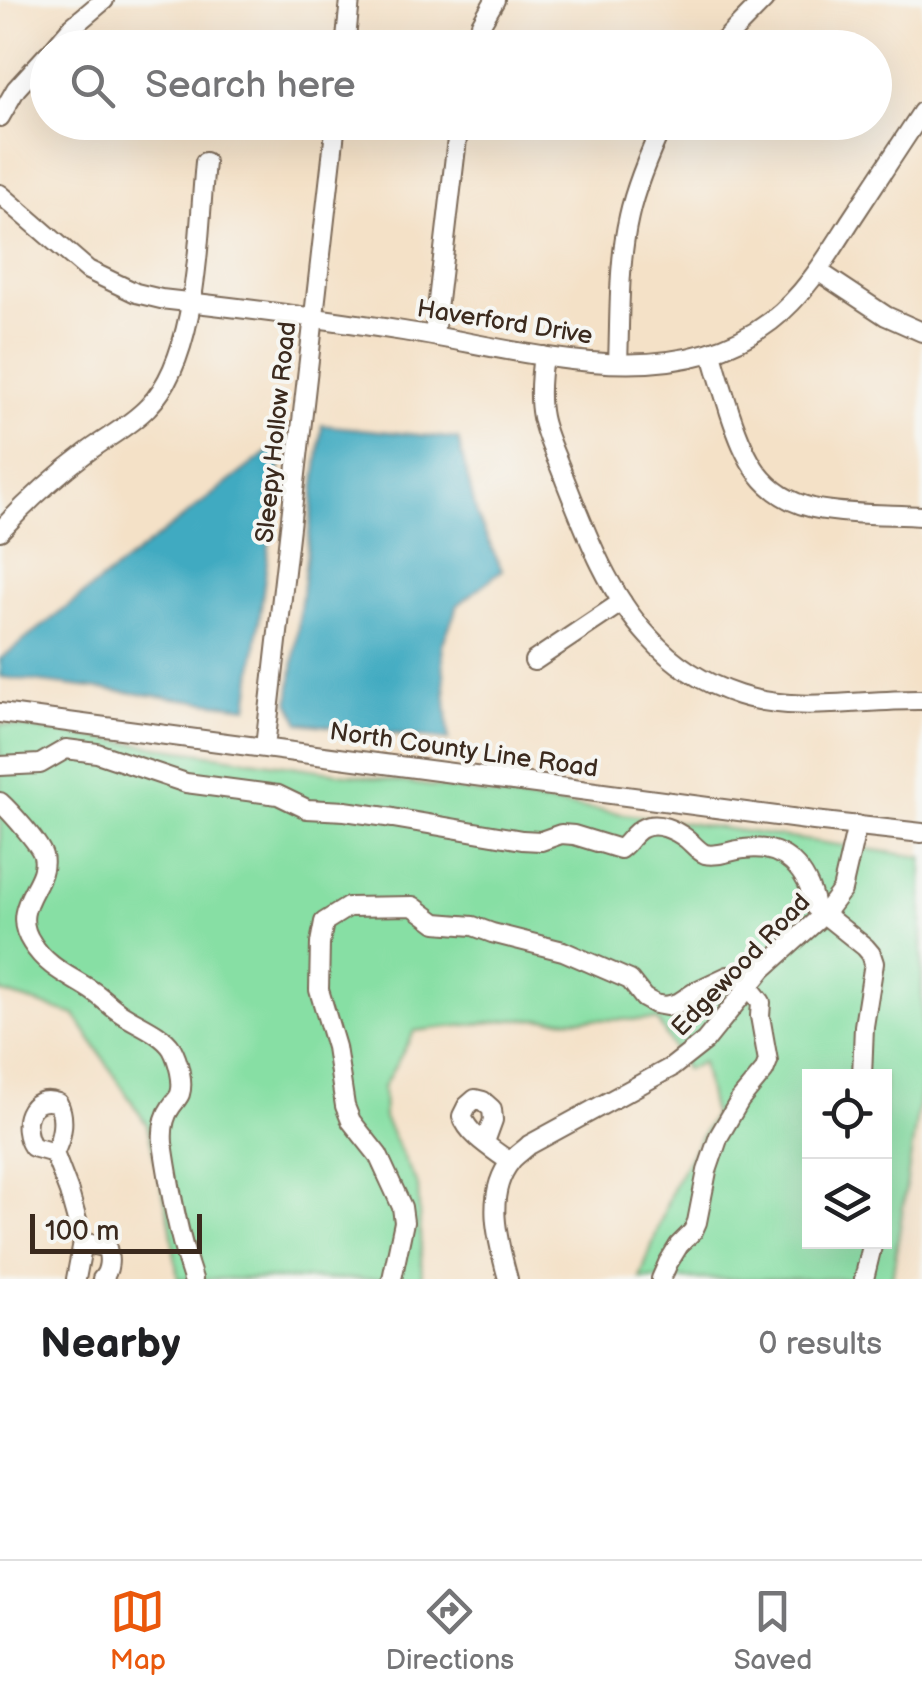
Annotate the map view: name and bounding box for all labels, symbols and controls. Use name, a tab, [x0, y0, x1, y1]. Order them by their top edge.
search box	[30, 30, 892, 140]
icon: search	[65, 58, 120, 113]
text: Search here	[145, 63, 356, 108]
street label: Haverford Drive	[415, 293, 595, 352]
street label: Sleepy Hollow Road	[249, 320, 304, 544]
street label: North County Line Road	[328, 716, 600, 785]
street label: Edgewood Road	[665, 887, 817, 1043]
map controls	[802, 1069, 892, 1249]
button: locate	[802, 1069, 892, 1159]
button: layers	[802, 1159, 892, 1249]
scale bar	[30, 1209, 202, 1254]
text: 100 m	[45, 1215, 119, 1248]
text: Nearby	[40, 1319, 180, 1370]
text: 0 results	[759, 1325, 882, 1364]
tab: Map	[110, 1584, 166, 1677]
tab: Directions	[385, 1584, 514, 1677]
tab: Saved	[734, 1584, 812, 1677]

